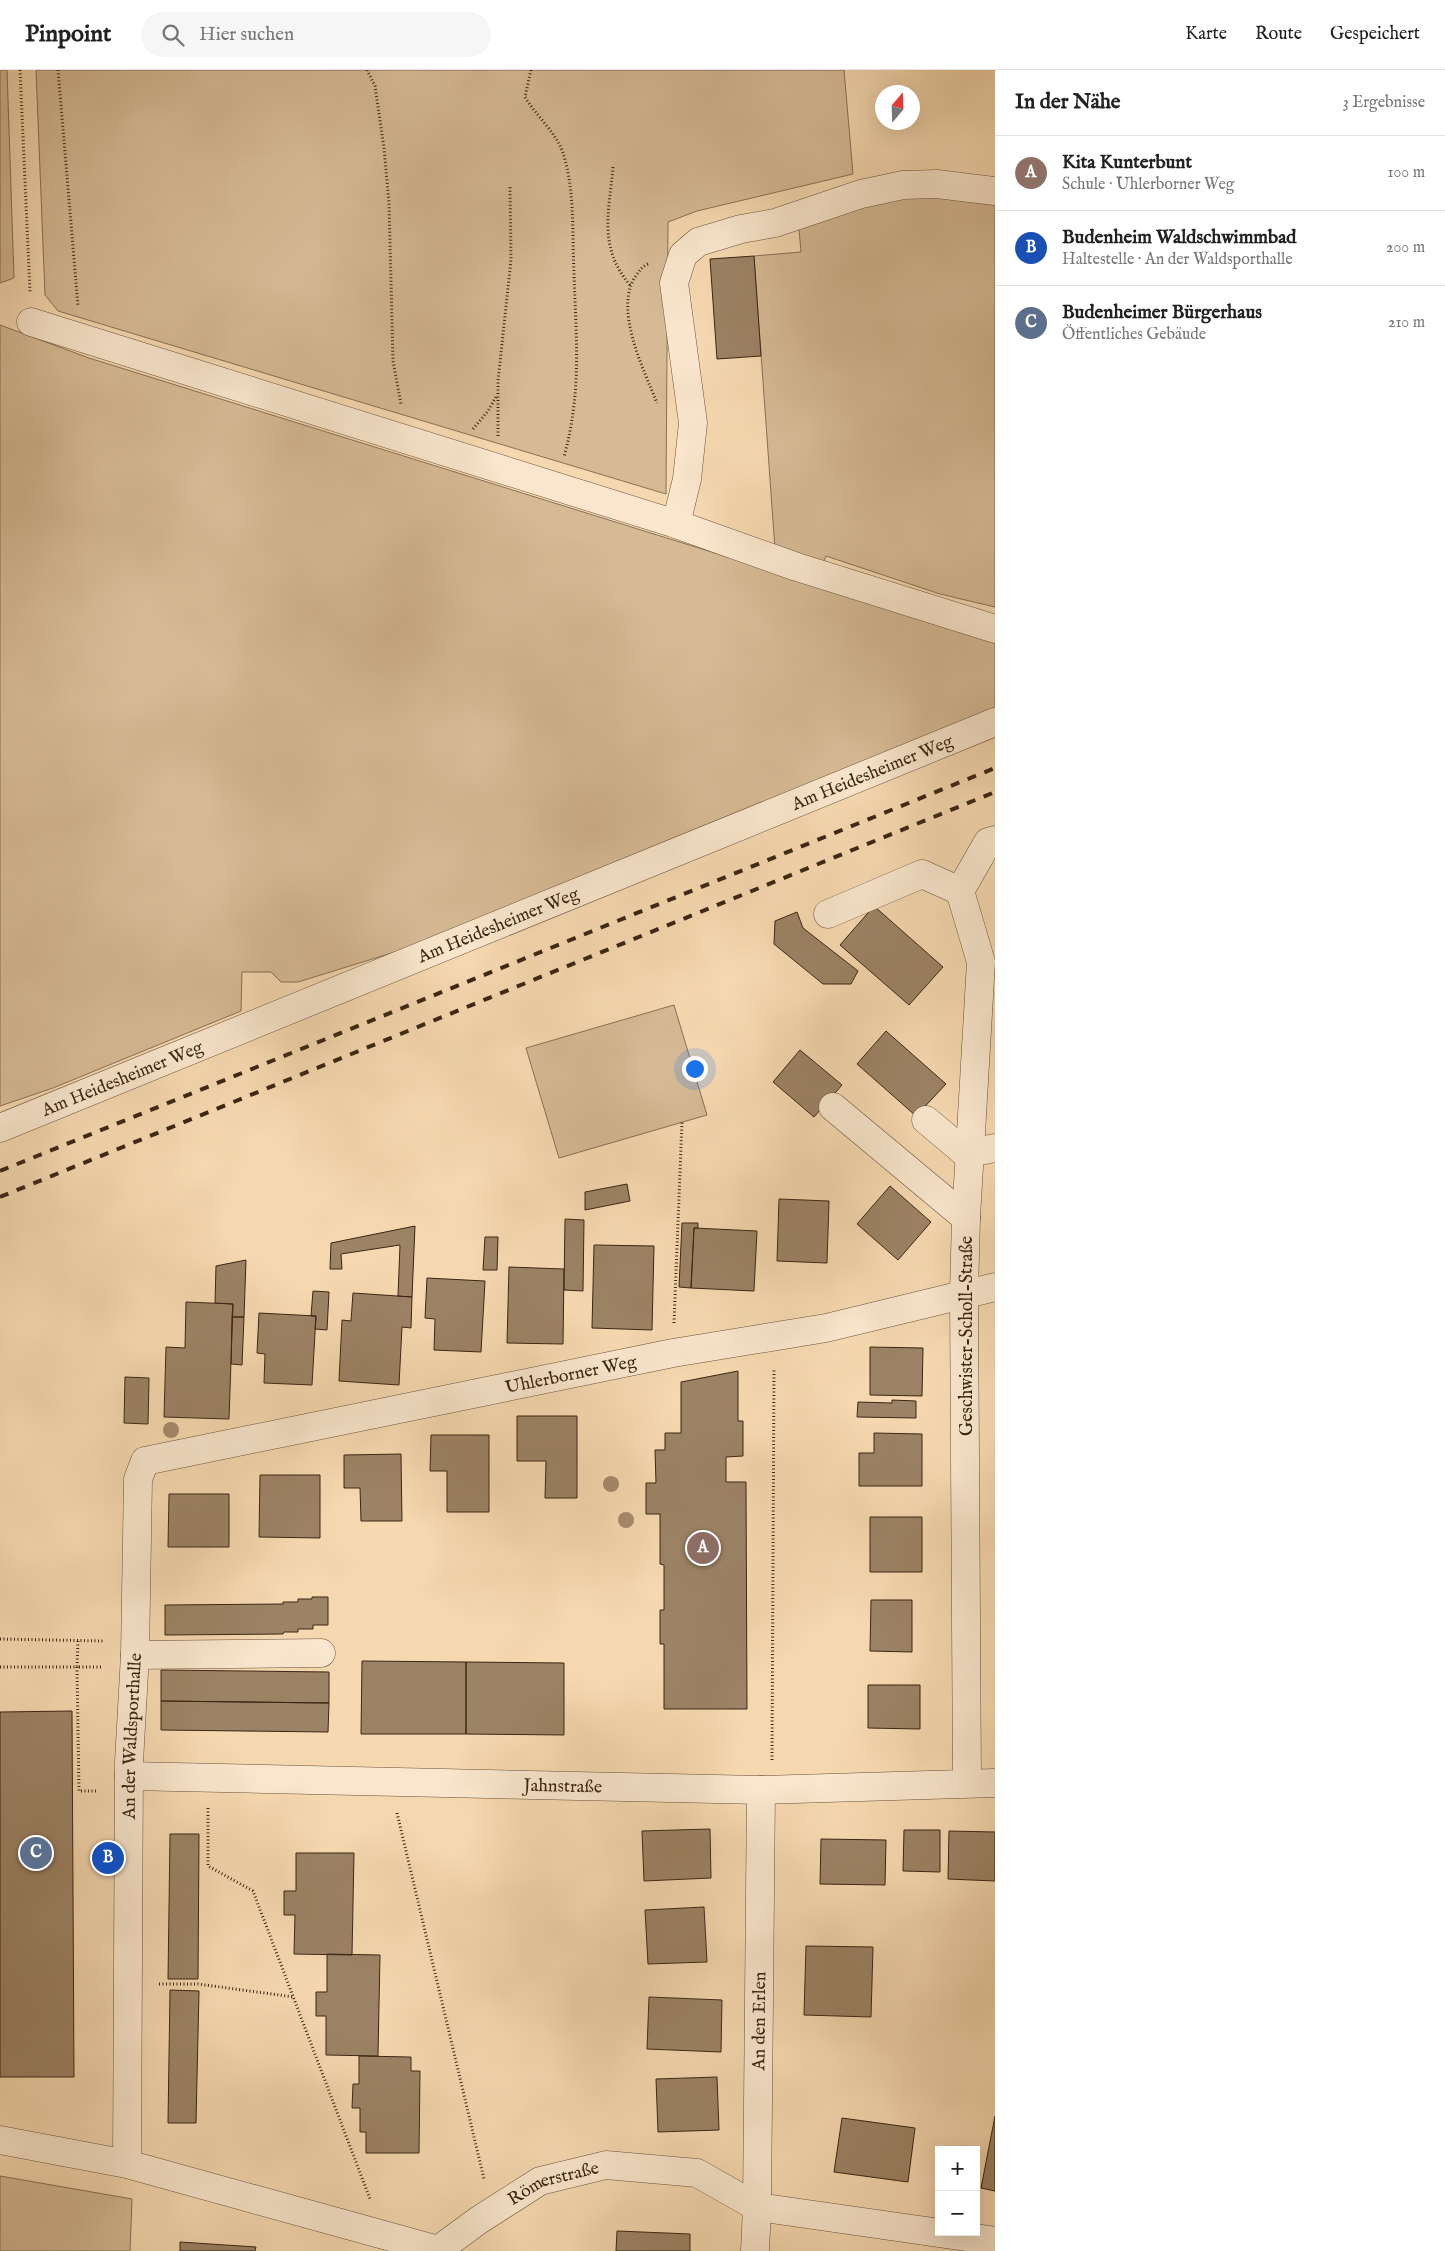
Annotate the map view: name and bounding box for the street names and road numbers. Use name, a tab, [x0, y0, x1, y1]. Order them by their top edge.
street label: Am Heidesheimer Weg	[788, 730, 957, 817]
street label: Am Heidesheimer Weg	[414, 883, 583, 970]
street label: Am Heidesheimer Weg	[38, 1036, 207, 1123]
street label: Geschwister-Scholl-Straße	[956, 1236, 979, 1436]
street label: Uhlerborner Weg	[503, 1351, 639, 1400]
street label: An der Waldsporthalle	[119, 1652, 148, 1820]
street label: Jahnstraße	[521, 1775, 602, 1799]
street label: An den Erlen	[748, 1971, 772, 2072]
street label: Römerstraße	[504, 2157, 601, 2212]

